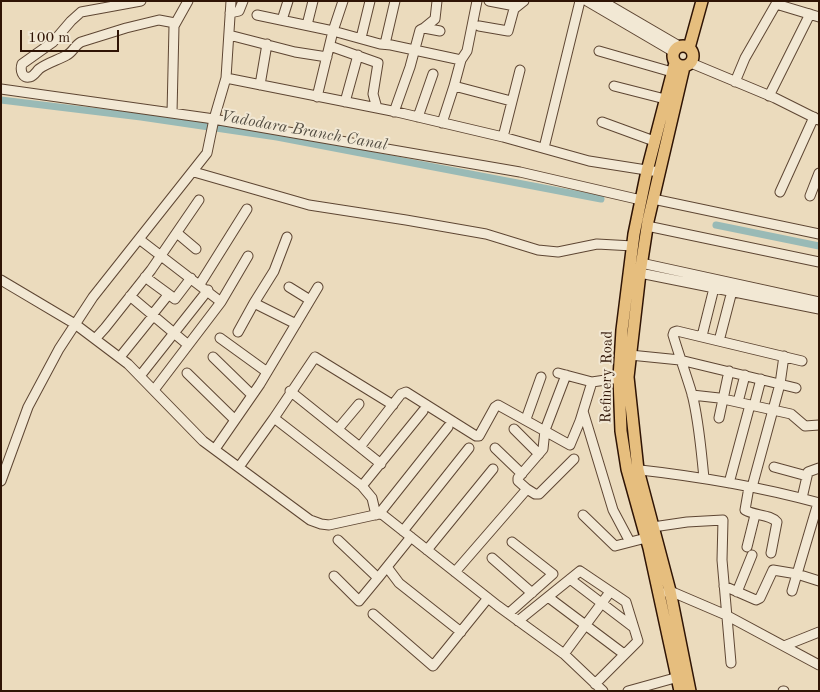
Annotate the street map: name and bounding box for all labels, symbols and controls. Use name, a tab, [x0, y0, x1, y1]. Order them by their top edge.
scale bar	[22, 20, 121, 52]
text: 100 m	[28, 31, 70, 46]
water label: Vadodara Branch Canal	[219, 107, 389, 155]
street label: Refinery Road	[597, 331, 617, 423]

